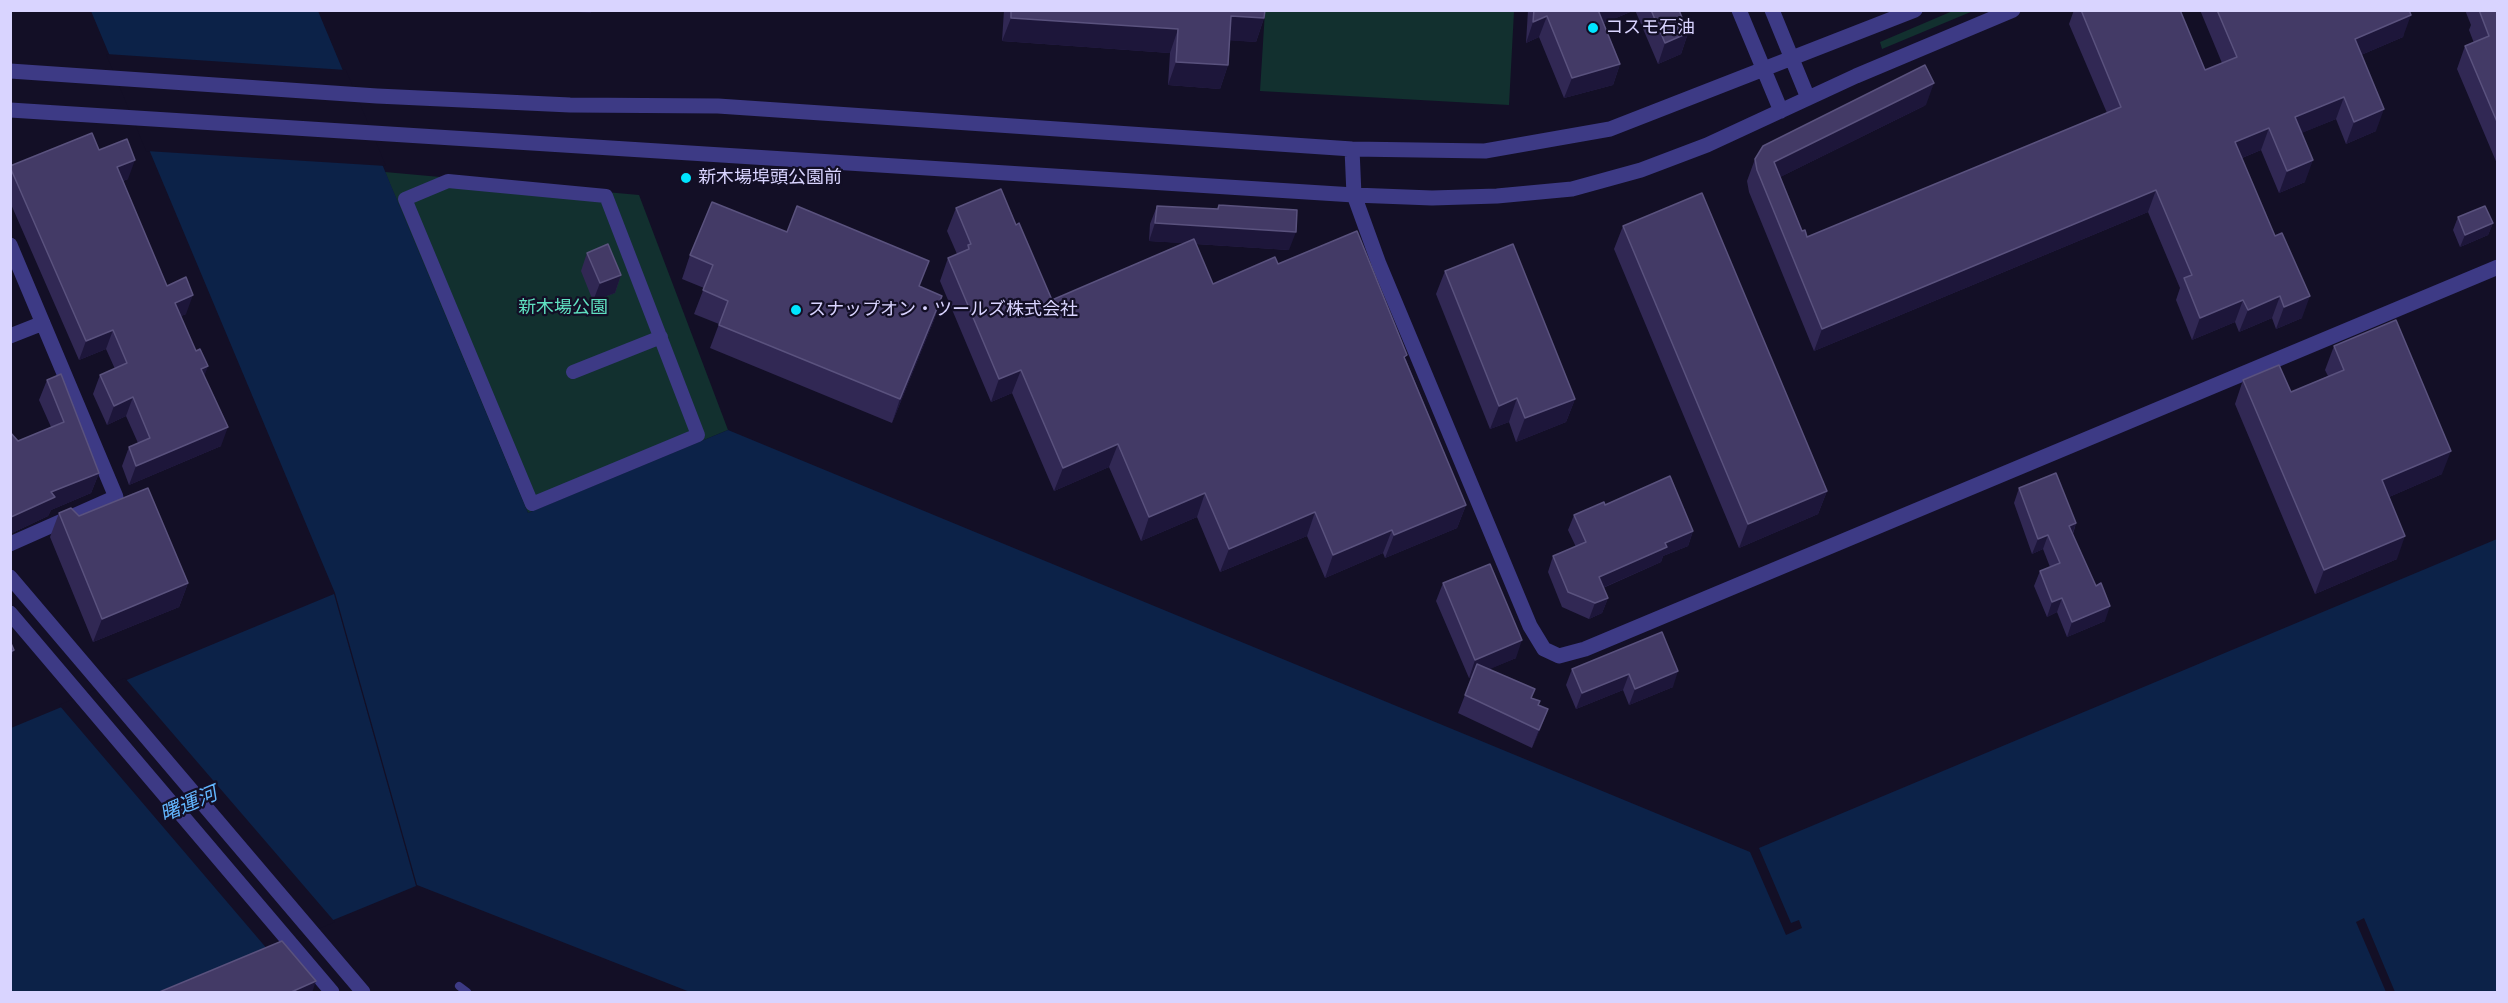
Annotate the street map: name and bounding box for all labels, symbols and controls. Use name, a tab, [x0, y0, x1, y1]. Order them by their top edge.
place label: コスモ石油	[1605, 17, 1695, 39]
marker: コスモ石油	[1586, 21, 1600, 35]
place label: 新木場埠頭公園前	[698, 167, 842, 189]
marker: 新木場埠頭公園前	[679, 171, 693, 185]
park label: 新木場公園	[518, 297, 608, 319]
place label: スナップオン・ツールズ株式会社	[808, 299, 1078, 321]
marker: スナップオン・ツールズ株式会社	[789, 303, 803, 317]
water label: 曙運河	[157, 782, 221, 828]

